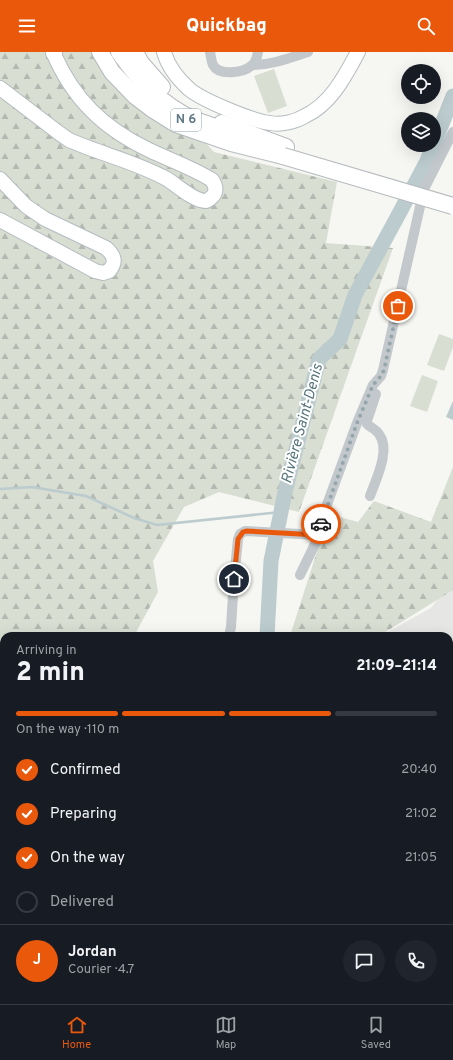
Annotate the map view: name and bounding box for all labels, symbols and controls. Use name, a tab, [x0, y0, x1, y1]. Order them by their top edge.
icon: menu	[16, 15, 38, 37]
text: Quickbag	[186, 15, 267, 38]
icon: search	[415, 15, 437, 37]
map controls	[401, 64, 441, 152]
button: locate	[401, 64, 441, 104]
road number: N 6	[171, 109, 201, 131]
button: layers	[401, 112, 441, 152]
pin	[381, 289, 415, 323]
icon: bag	[387, 295, 409, 317]
water label: Rivière Saint-Denis	[278, 362, 328, 486]
courier	[301, 504, 341, 544]
icon: car	[310, 513, 332, 535]
pin	[217, 562, 251, 596]
icon: home	[223, 568, 245, 590]
text: Arriving in	[16, 643, 77, 659]
text: 2 min	[16, 657, 85, 690]
text: 21:09–21:14	[356, 657, 437, 676]
text: On the way · 110 m	[16, 722, 119, 738]
icon: check	[16, 759, 38, 781]
text: Confirmed	[50, 761, 121, 780]
text: 20:40	[401, 762, 437, 778]
icon: check	[16, 803, 38, 825]
text: Preparing	[50, 805, 117, 824]
text: 21:02	[405, 806, 437, 822]
icon: check	[16, 847, 38, 869]
text: On the way	[50, 849, 125, 868]
text: 21:05	[405, 850, 437, 866]
text: Delivered	[50, 893, 114, 912]
button: chat	[343, 940, 385, 982]
button: phone	[395, 940, 437, 982]
text: Jordan	[68, 943, 117, 962]
text: J	[33, 951, 41, 970]
text: Courier · 4.7	[68, 962, 134, 978]
tab: Home	[62, 1014, 91, 1052]
tab: Map	[215, 1014, 237, 1052]
tab: Saved	[361, 1014, 391, 1052]

